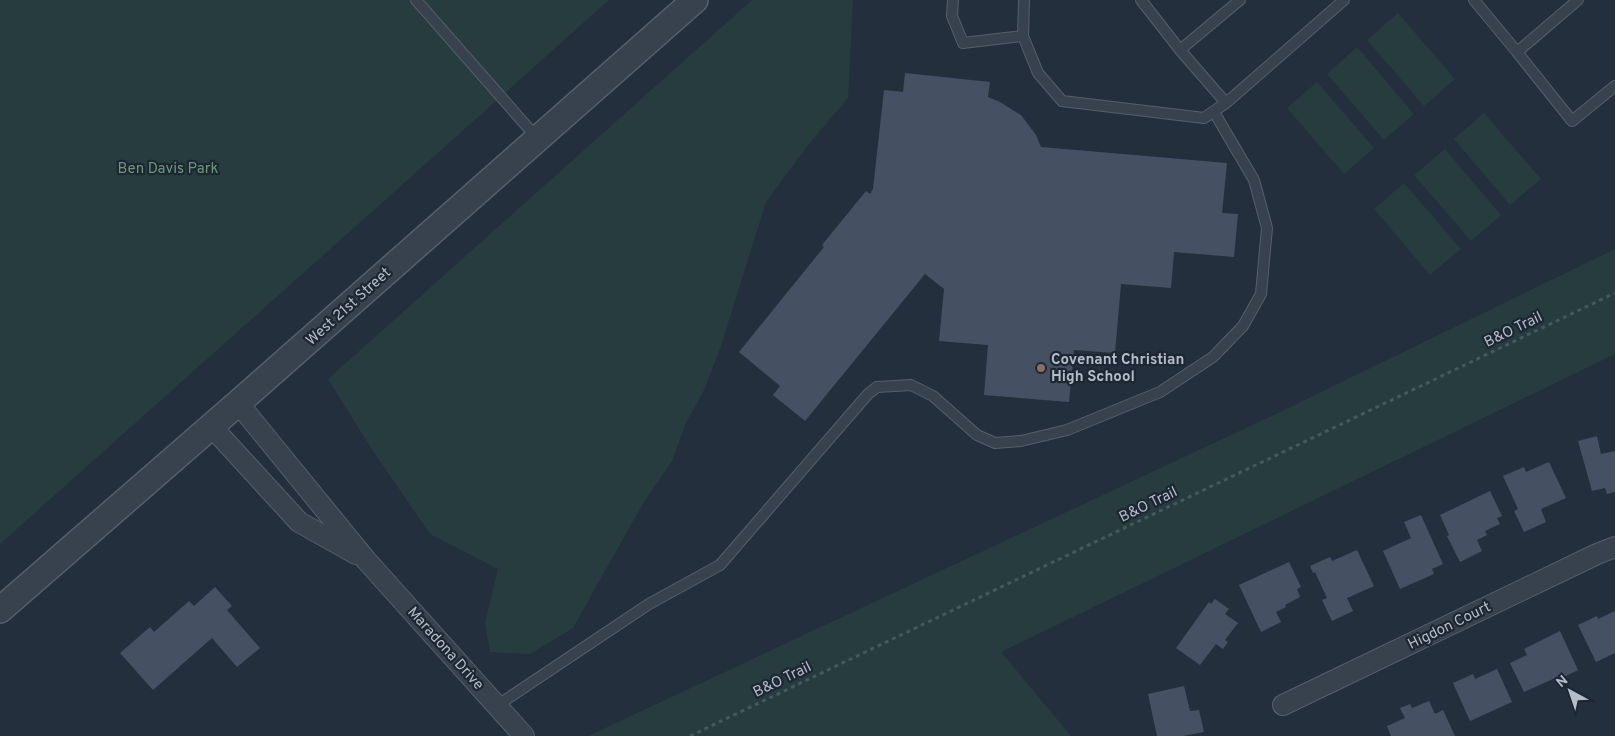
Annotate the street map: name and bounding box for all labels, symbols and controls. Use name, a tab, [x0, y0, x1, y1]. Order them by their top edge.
park label: Ben Davis Park	[118, 160, 219, 179]
street label: West 21st Street	[302, 264, 396, 350]
street label: B&O Trail	[1481, 308, 1546, 353]
place label: Covenant Christian High School	[1051, 351, 1184, 387]
marker: Covenant Christian High School	[1035, 362, 1047, 374]
street label: B&O Trail	[1116, 483, 1181, 528]
street label: Higdon Court	[1405, 598, 1494, 655]
street label: Maradona Drive	[403, 603, 487, 695]
street label: B&O Trail	[750, 658, 815, 703]
north arrow	[1545, 666, 1595, 716]
text: N	[1553, 672, 1572, 692]

